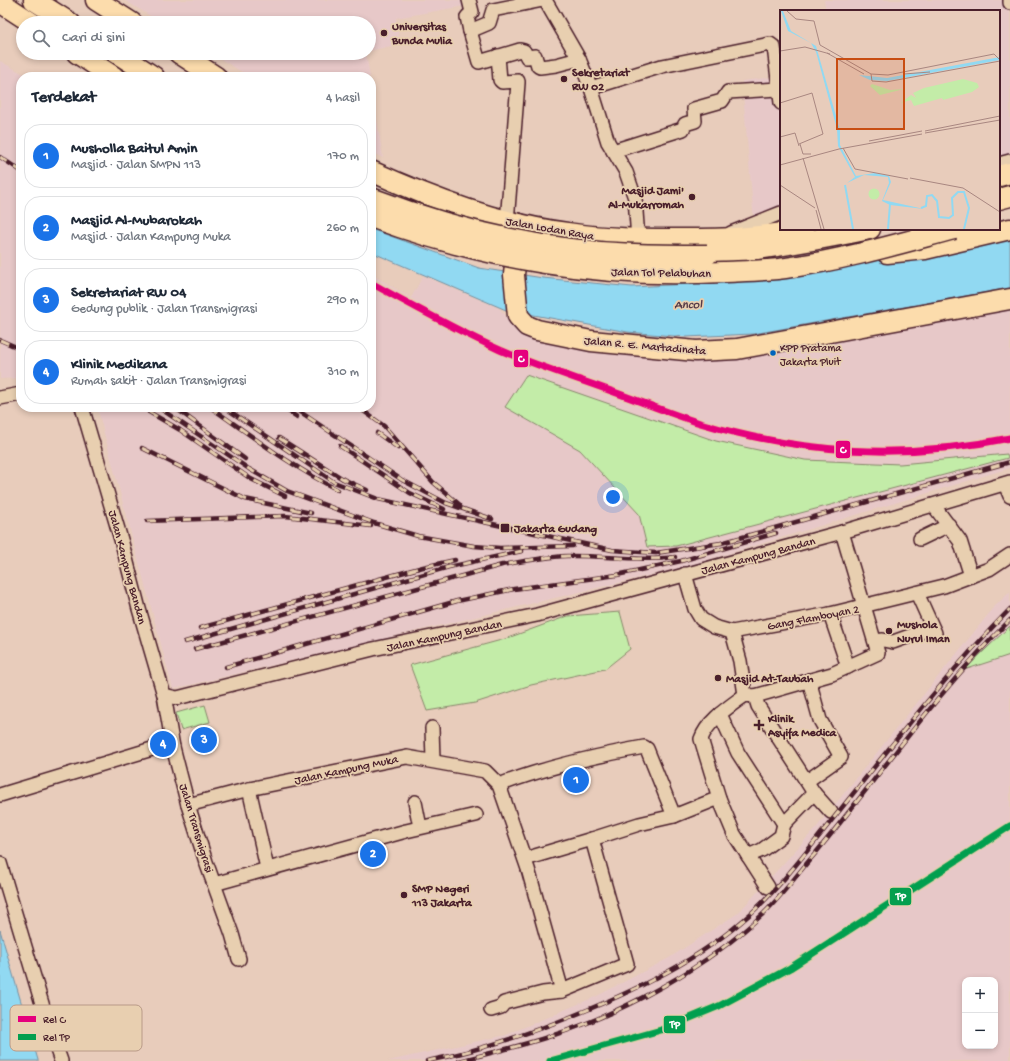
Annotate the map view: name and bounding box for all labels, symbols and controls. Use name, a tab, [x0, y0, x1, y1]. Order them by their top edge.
inset map	[780, 10, 1000, 230]
search box	[16, 16, 376, 60]
place label: Universitas Bunda Mulia	[391, 21, 453, 49]
icon: search	[30, 27, 52, 49]
marker: Universitas Bunda Mulia	[379, 28, 389, 38]
text: Cari di sini	[62, 29, 125, 47]
place label: Sekretariat RW 02	[571, 67, 631, 95]
marker: Sekretariat RW 02	[559, 74, 569, 84]
text: Terdekat	[32, 88, 96, 108]
text: 4 hasil	[326, 91, 360, 106]
text: Musholla Baitul Amin	[71, 140, 197, 158]
text: 1	[43, 149, 49, 164]
text: 170 m	[327, 149, 359, 164]
text: Masjid · Jalan SMPN 113	[71, 158, 201, 173]
place label: Masjid Jami' Al-Mukarromah	[607, 185, 685, 213]
marker: Masjid Jami' Al-Mukarromah	[687, 192, 697, 202]
text: Masjid Al-Mubarokah	[71, 212, 202, 230]
street label: Jalan Lodan Raya	[504, 215, 595, 245]
text: 2	[43, 221, 49, 236]
text: 260 m	[326, 221, 359, 236]
text: Masjid · Jalan Kampung Muka	[71, 230, 231, 245]
street label: Jalan Tol Pelabuhan	[611, 266, 711, 282]
text: Sekretariat RW 04	[71, 284, 186, 302]
text: 3	[43, 293, 49, 308]
text: 290 m	[326, 293, 359, 308]
water label: Ancol	[674, 298, 703, 313]
text: Gedung publik · Jalan Transmigrasi	[71, 302, 257, 317]
street label: Jalan R. E. Martadinata	[583, 335, 707, 359]
place label: KPP Pratama Jakarta Pluit	[780, 343, 842, 369]
marker: KPP Pratama Jakarta Pluit	[768, 348, 778, 358]
line badge: C	[513, 349, 529, 368]
text: C	[517, 354, 525, 366]
text: Klinik Medikana	[71, 356, 167, 374]
text: 4	[43, 365, 49, 380]
text: 310 m	[327, 365, 359, 380]
text: Rumah sakit · Jalan Transmigrasi	[71, 374, 247, 389]
line badge: C	[835, 440, 851, 459]
text: C	[839, 445, 847, 457]
your location	[603, 487, 623, 507]
street label: Jalan Kampung Bandan	[104, 509, 148, 626]
marker: Jakarta Gudang	[499, 522, 511, 534]
place label: Jakarta Gudang	[513, 523, 597, 537]
street label: Jalan Kampung Bandan	[700, 535, 817, 579]
street label: Gang Flamboyan 2	[766, 603, 861, 635]
street label: Jalan Kampung Bandan	[386, 618, 504, 656]
place label: Mushola Nurul Iman	[897, 619, 950, 647]
marker: Mushola Nurul Iman	[884, 626, 894, 636]
marker: Masjid At-Taubah	[713, 673, 723, 683]
place label: Masjid At-Taubah	[726, 673, 814, 687]
place label: Klinik Asyifa Medica	[767, 713, 837, 741]
marker: Klinik Asyifa Medica	[753, 719, 765, 731]
pin: 3	[191, 725, 217, 755]
pin: 4	[150, 729, 176, 759]
street label: Jalan Kampung Muka	[293, 753, 400, 789]
pin: 1	[563, 765, 589, 795]
street label: Jalan Transmigrasi	[175, 782, 215, 875]
pin: 2	[360, 839, 386, 869]
place label: SMP Negeri 113 Jakarta	[411, 883, 473, 911]
line badge: TP	[889, 887, 912, 906]
marker: SMP Negeri 113 Jakarta	[399, 890, 409, 900]
text: TP	[895, 892, 907, 904]
map controls	[962, 977, 998, 1049]
button: +	[962, 977, 998, 1013]
legend	[10, 1005, 142, 1051]
button: −	[962, 1013, 998, 1049]
text: Rel C	[43, 1015, 66, 1027]
line badge: TP	[663, 1015, 686, 1034]
text: TP	[669, 1020, 681, 1032]
text: Rel TP	[43, 1033, 71, 1045]

